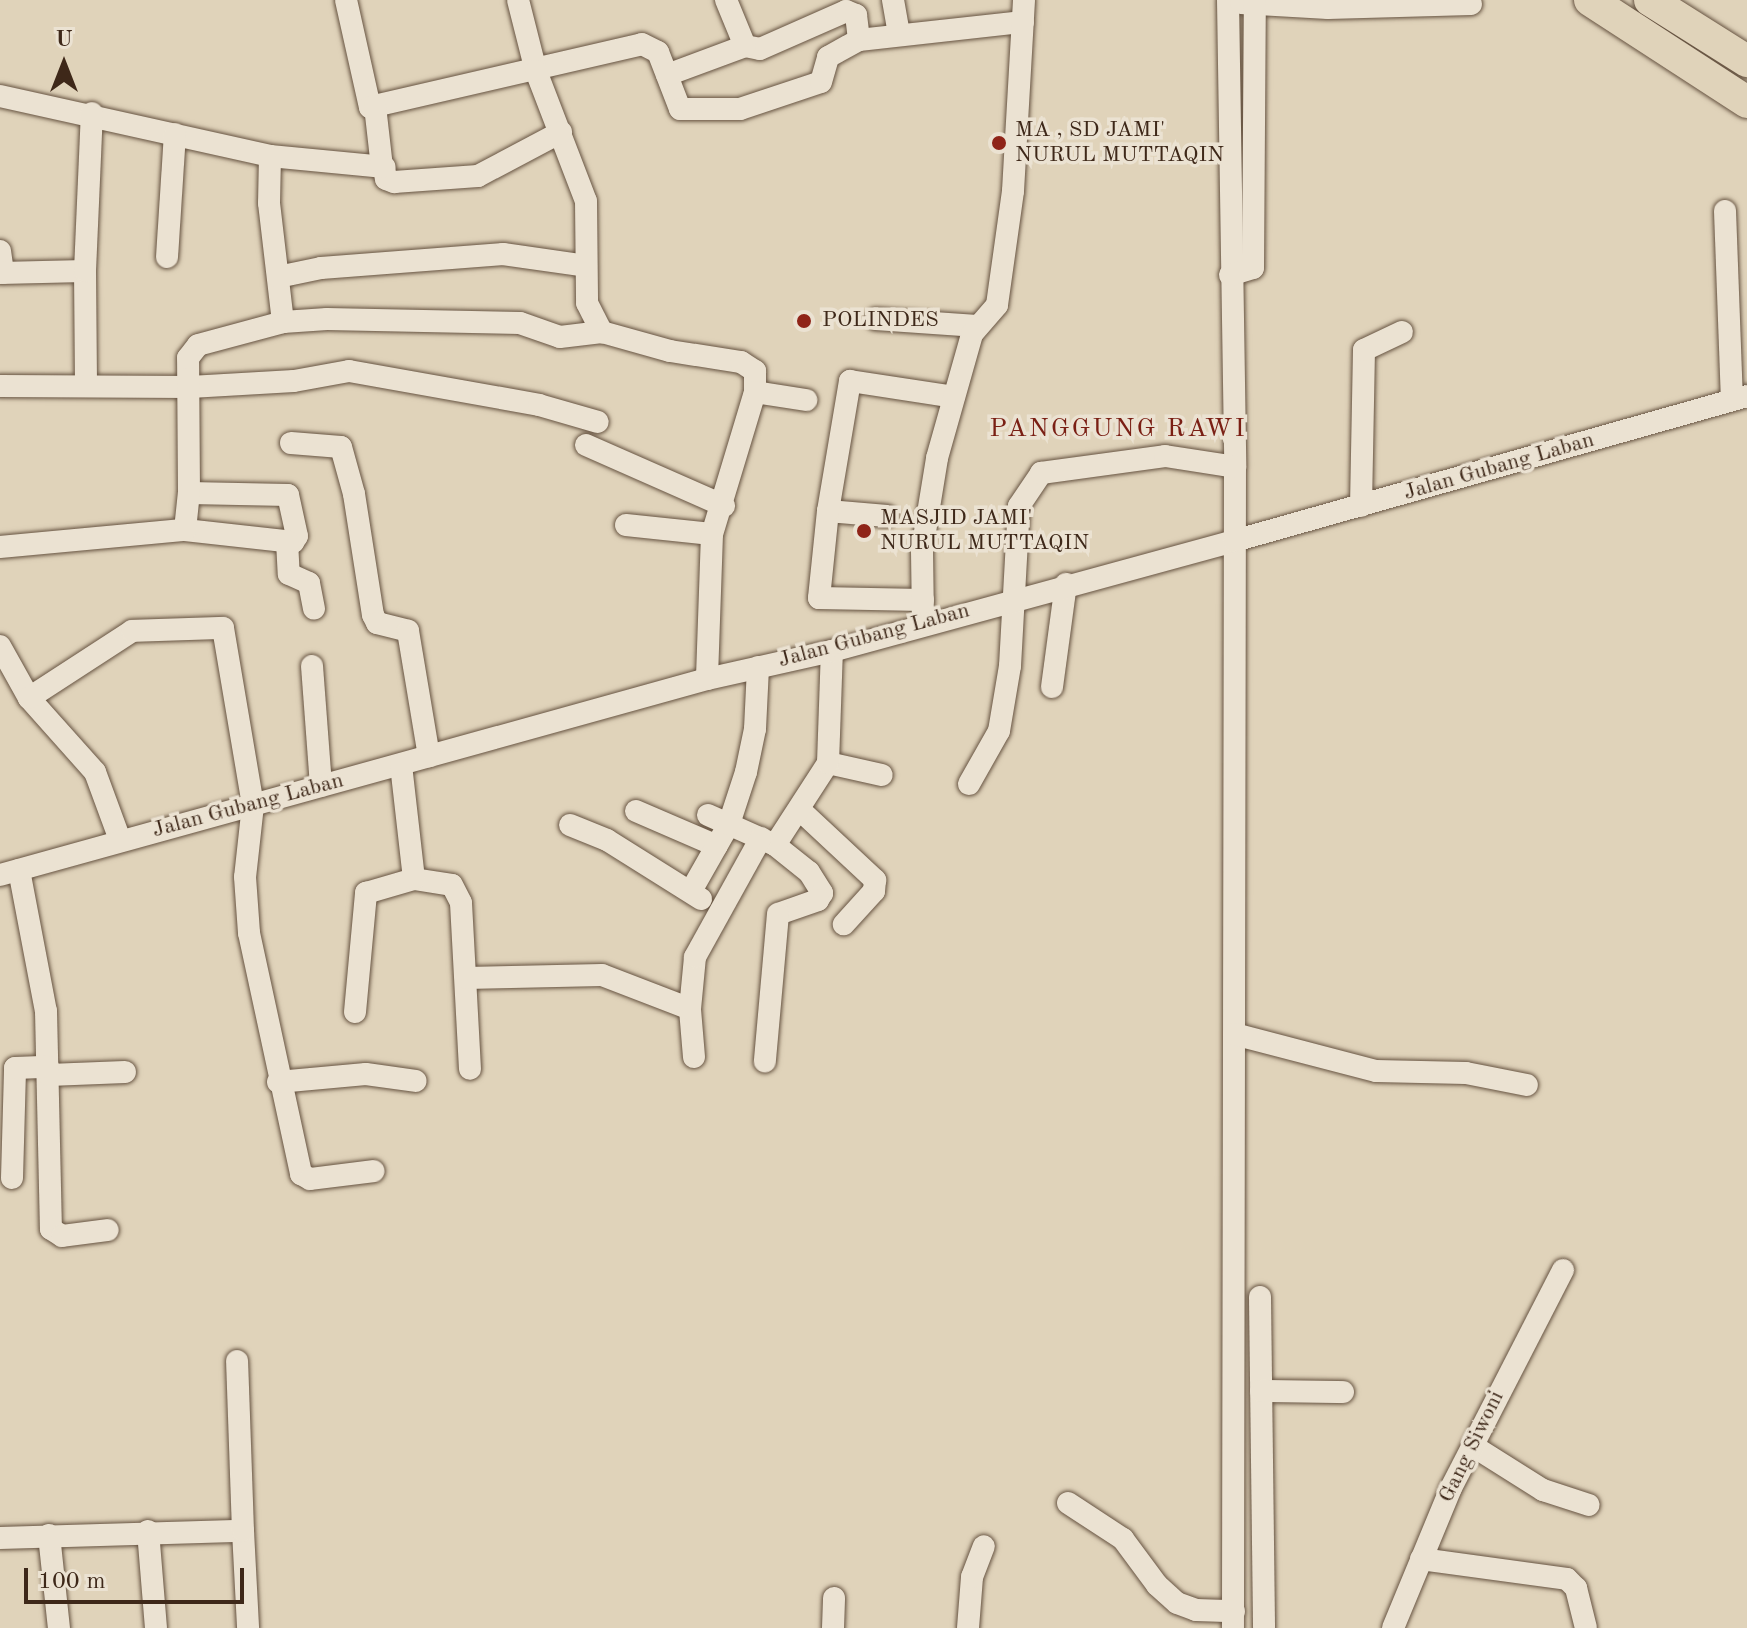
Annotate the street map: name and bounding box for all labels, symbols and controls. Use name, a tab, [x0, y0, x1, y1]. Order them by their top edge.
north arrow	[24, 24, 104, 104]
text: U	[55, 29, 73, 51]
place label: MA , SD JAMI' NURUL MUTTAQIN	[1015, 117, 1224, 168]
marker: MA , SD JAMI' NURUL MUTTAQIN	[990, 134, 1008, 152]
place label: POLINDES	[822, 308, 939, 334]
marker: POLINDES	[793, 310, 815, 332]
district label: PANGGUNG RAWI	[989, 414, 1247, 446]
street label: Jalan Gubang Laban	[1401, 427, 1597, 507]
place label: MASJID JAMI' NURUL MUTTAQIN	[880, 505, 1089, 556]
marker: MASJID JAMI' NURUL MUTTAQIN	[855, 522, 873, 540]
street label: Jalan Gubang Laban	[776, 598, 972, 674]
street label: Jalan Gubang Laban	[150, 768, 346, 844]
street label: Gang Siwoni	[1434, 1387, 1510, 1507]
scale bar	[28, 1552, 248, 1602]
text: 100 m	[38, 1570, 106, 1594]

